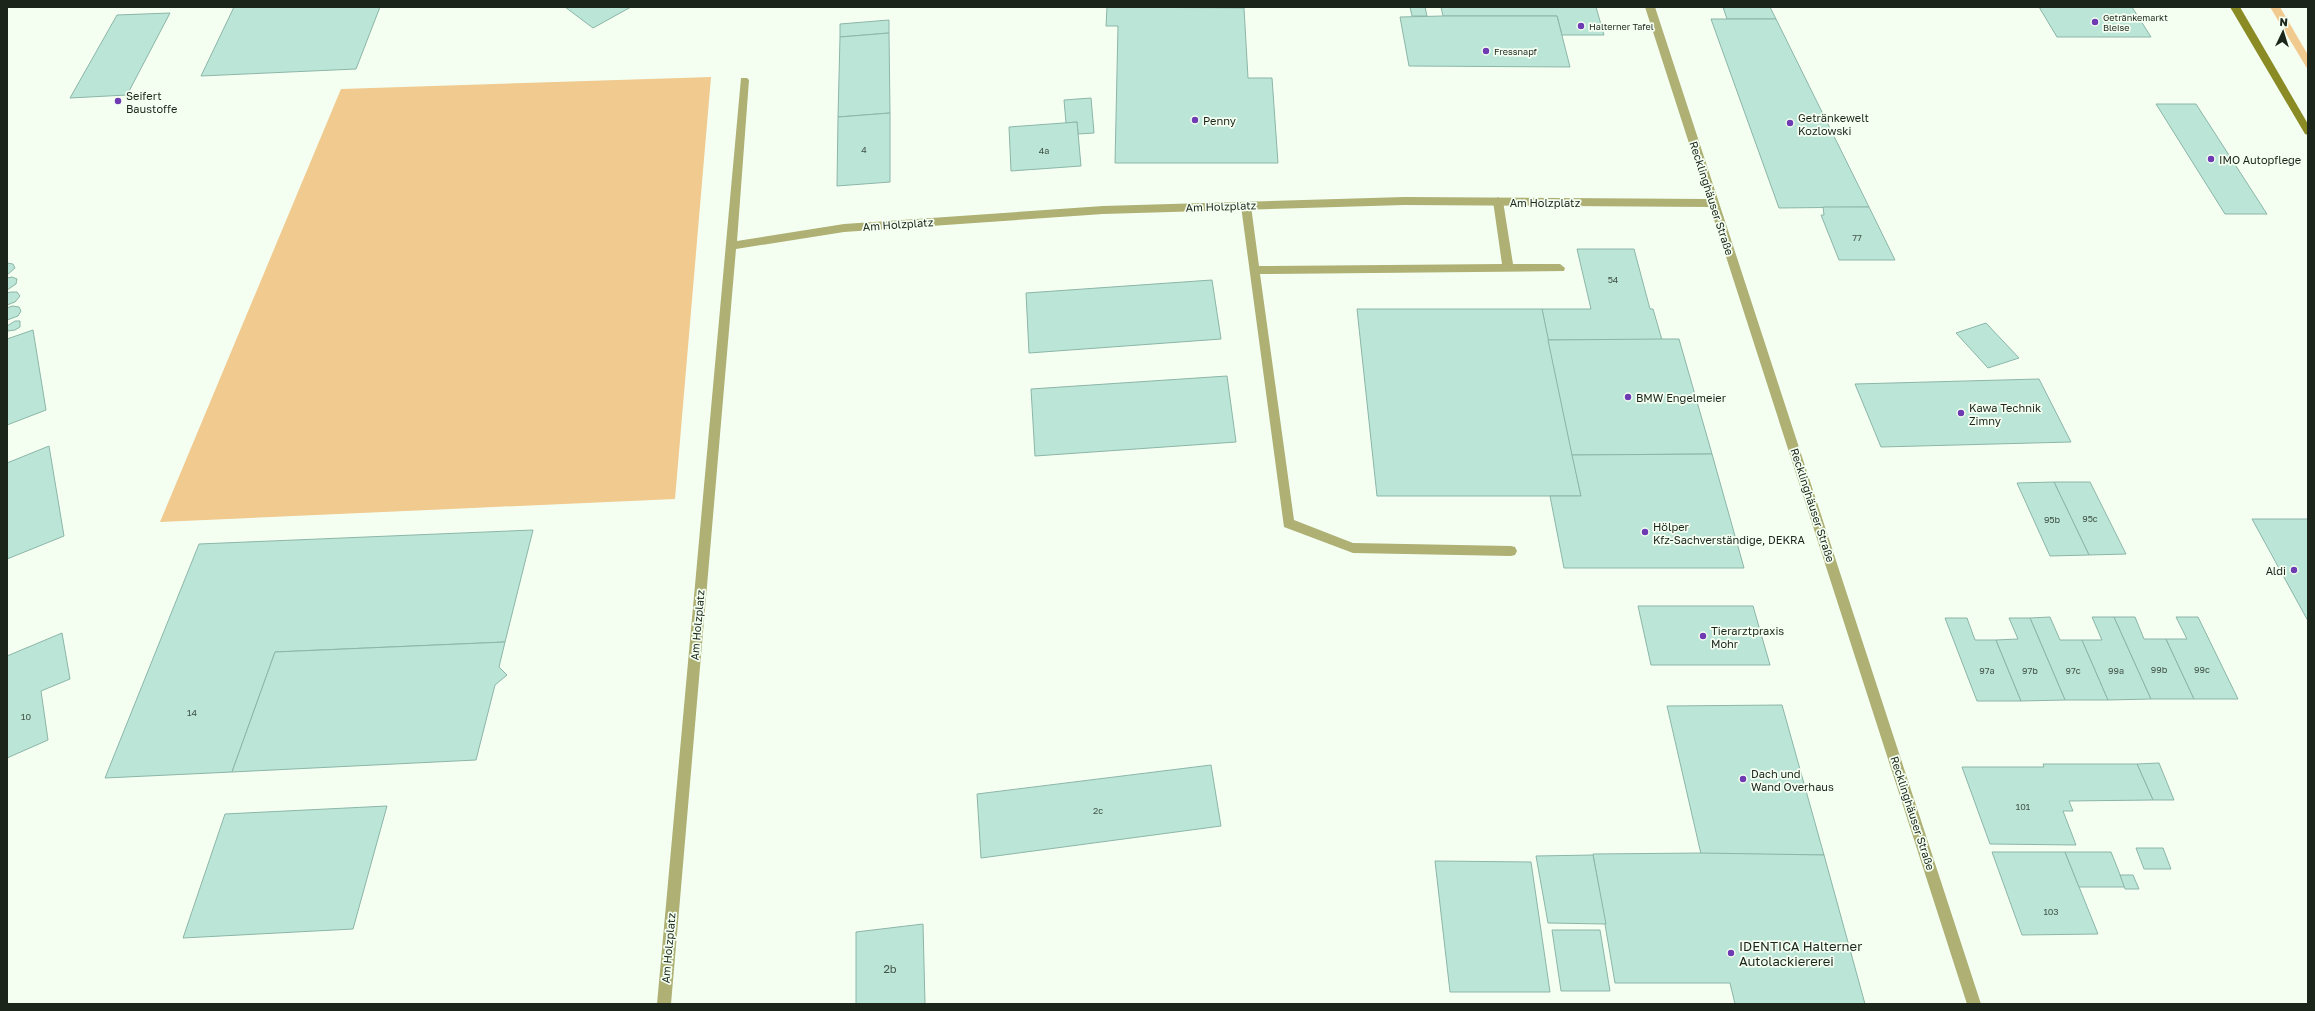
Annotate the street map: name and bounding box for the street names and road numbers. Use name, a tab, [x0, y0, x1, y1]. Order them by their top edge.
street label: Recklinghäuser Straße	[1687, 139, 1737, 257]
street label: Am Holzplatz	[1510, 196, 1581, 209]
street label: Am Holzplatz	[1185, 198, 1257, 214]
street label: Am Holzplatz	[862, 215, 934, 233]
street label: Recklinghäuser Straße	[1788, 446, 1838, 564]
street label: Am Holzplatz	[687, 589, 707, 661]
street label: Recklinghäuser Straße	[1888, 754, 1938, 872]
street label: Am Holzplatz	[658, 912, 678, 984]

